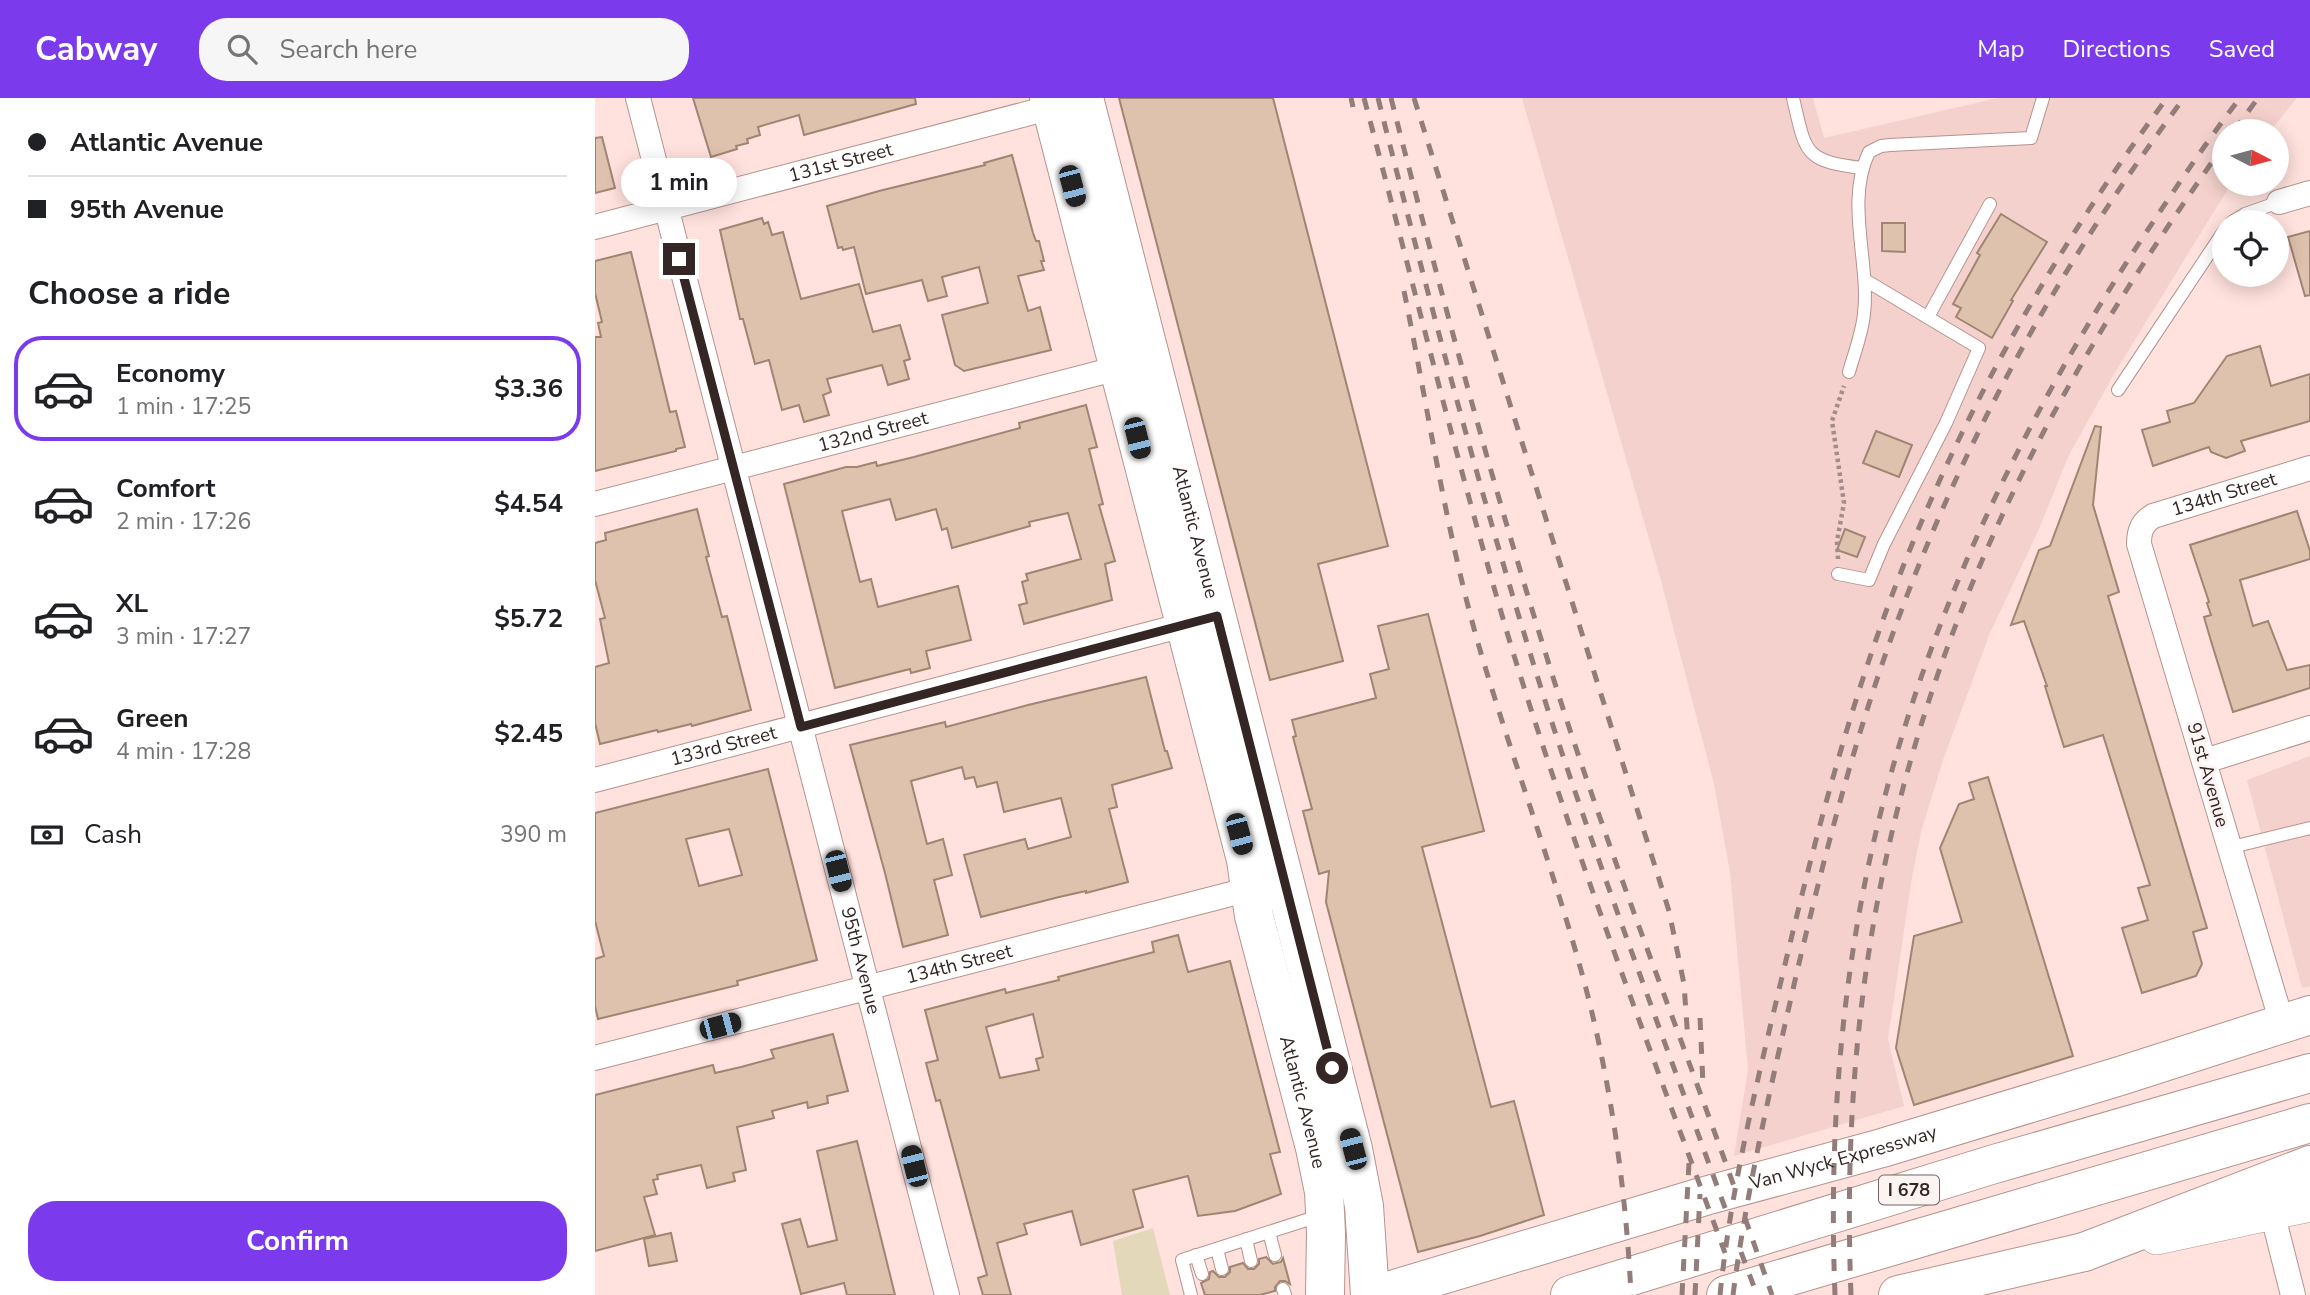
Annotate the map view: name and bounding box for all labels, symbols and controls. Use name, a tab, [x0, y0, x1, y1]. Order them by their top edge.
search box	[199, 18, 689, 81]
text: Cabway	[35, 27, 157, 72]
icon: search	[223, 30, 261, 68]
text: Search here	[279, 32, 417, 67]
text: Map	[1977, 33, 2024, 65]
text: Directions	[2062, 33, 2171, 65]
text: Saved	[2209, 33, 2275, 65]
north arrow	[2212, 119, 2289, 196]
map controls	[2212, 119, 2289, 287]
text: Atlantic Avenue	[70, 125, 263, 160]
street label: 131st Street	[786, 136, 896, 189]
callout: 1 min	[621, 158, 737, 206]
car	[1057, 163, 1088, 209]
text: 1 min	[649, 167, 709, 198]
text: 95th Avenue	[70, 192, 224, 227]
button: locate	[2212, 210, 2289, 287]
route end	[663, 243, 695, 275]
text: Choose a ride	[28, 272, 230, 315]
text: Economy	[116, 356, 225, 391]
icon: car	[32, 357, 95, 420]
text: $3.36	[494, 371, 563, 406]
text: 1 min · 17:25	[116, 391, 251, 422]
street label: 132nd Street	[815, 405, 931, 459]
car	[1122, 415, 1153, 461]
street label: Atlantic Avenue	[1166, 463, 1225, 601]
street label: 134th Street	[2168, 466, 2280, 523]
text: Comfort	[116, 471, 216, 506]
icon: car	[32, 472, 95, 535]
text: $4.54	[494, 486, 563, 521]
text: 2 min · 17:26	[116, 506, 251, 537]
text: XL	[116, 586, 148, 621]
icon: car	[32, 587, 95, 650]
text: $5.72	[494, 601, 563, 636]
text: 3 min · 17:27	[116, 621, 251, 652]
text: Green	[116, 701, 189, 736]
icon: car	[32, 702, 95, 765]
text: $2.45	[494, 716, 563, 751]
street label: 91st Avenue	[2181, 719, 2235, 831]
street label: 133rd Street	[668, 720, 780, 773]
text: 4 min · 17:28	[116, 736, 251, 767]
car	[1224, 811, 1255, 857]
icon: cash	[28, 816, 66, 854]
text: Cash	[84, 817, 142, 852]
text: 390 m	[500, 819, 567, 850]
car	[823, 848, 854, 894]
street label: 95th Avenue	[834, 904, 887, 1017]
street label: 134th Street	[903, 938, 1015, 990]
car	[697, 1010, 744, 1042]
street label: Atlantic Avenue	[1273, 1033, 1332, 1171]
route start	[1316, 1052, 1348, 1084]
street label: Van Wyck Expressway	[1746, 1119, 1940, 1197]
car	[1338, 1126, 1369, 1172]
car	[899, 1143, 930, 1189]
road number: I 678	[1879, 1176, 1939, 1204]
button: Confirm	[28, 1201, 567, 1281]

